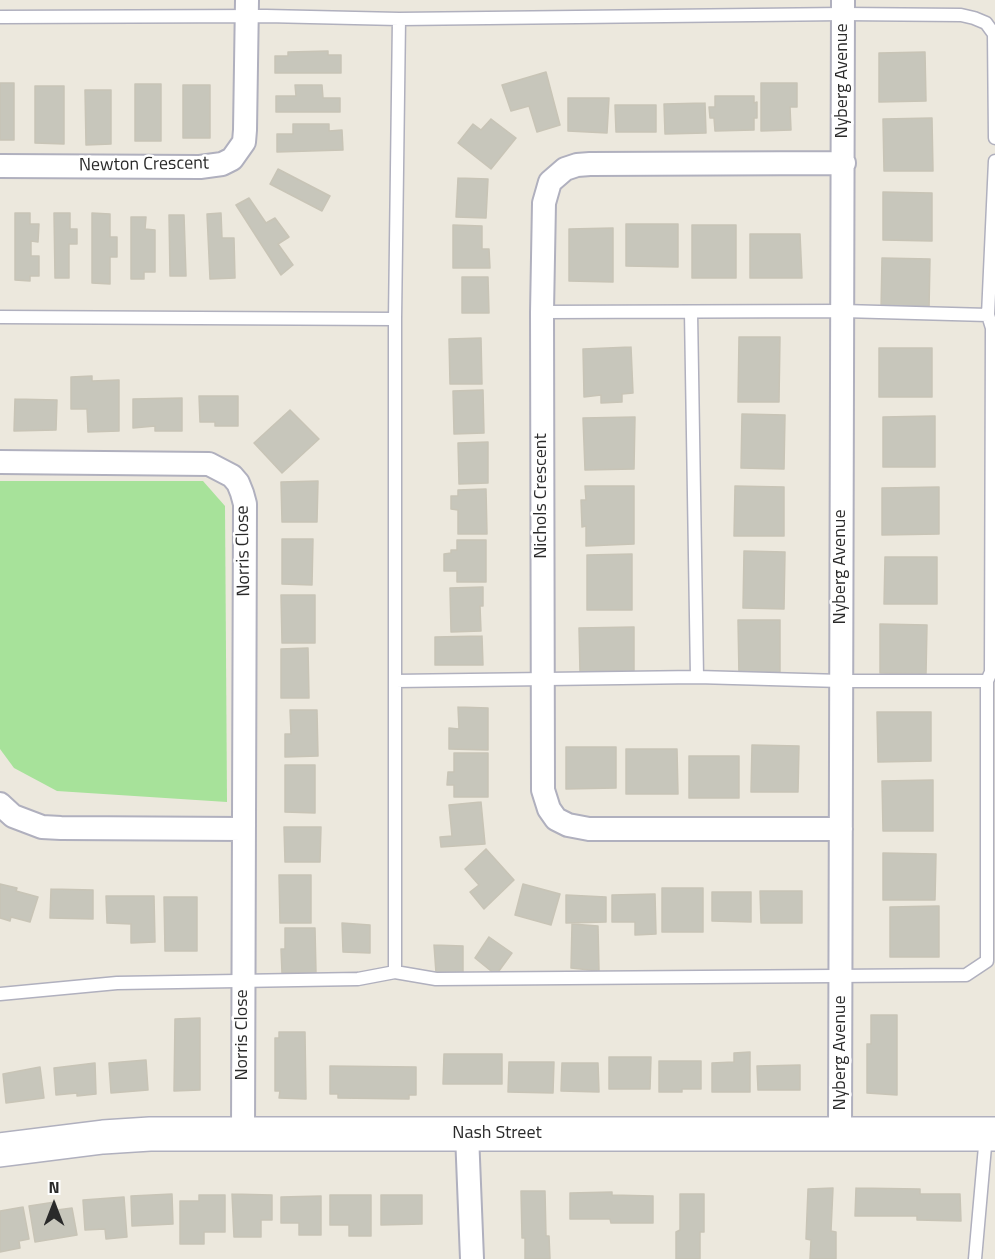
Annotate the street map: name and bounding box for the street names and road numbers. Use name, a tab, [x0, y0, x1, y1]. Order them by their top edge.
street label: Nyberg Avenue	[832, 23, 854, 139]
street label: Newton Crescent	[79, 153, 209, 177]
street label: Nichols Crescent	[531, 433, 553, 559]
street label: Norris Close	[232, 505, 256, 597]
street label: Nyberg Avenue	[830, 509, 852, 625]
street label: Norris Close	[232, 989, 254, 1081]
street label: Nyberg Avenue	[830, 995, 852, 1111]
street label: Nash Street	[452, 1123, 542, 1145]

